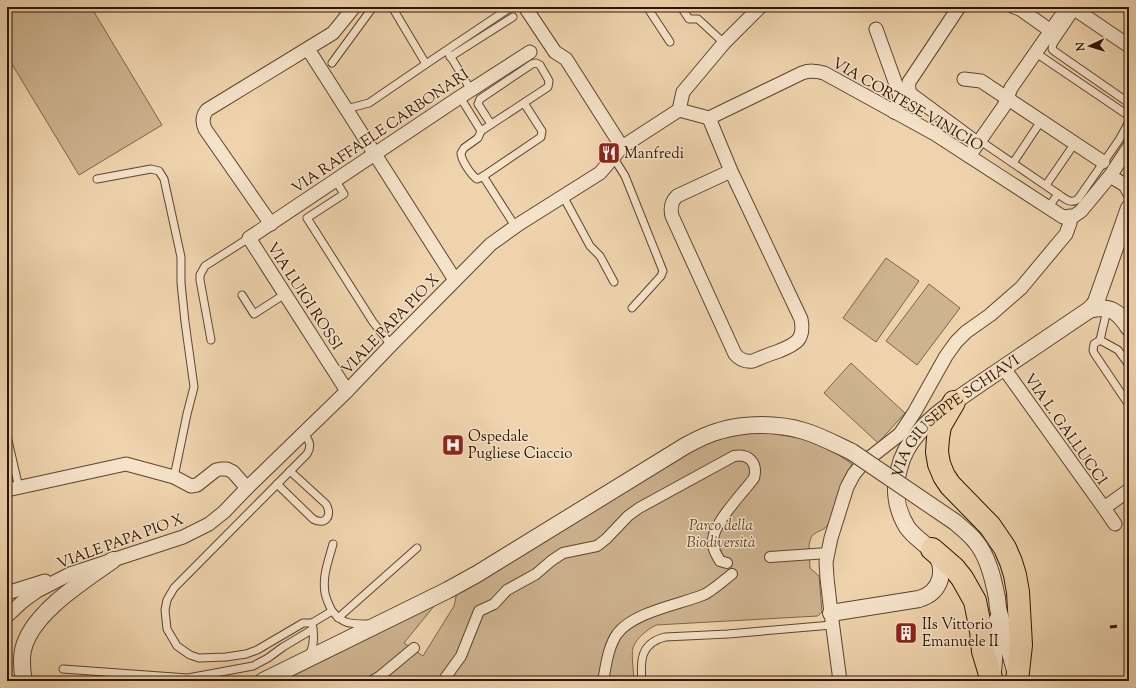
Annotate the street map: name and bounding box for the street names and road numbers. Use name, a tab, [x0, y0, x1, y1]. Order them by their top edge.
street label: VIA CORTESE VINICIO	[828, 53, 987, 157]
street label: VIA RAFFAELE CARBONARI	[288, 65, 474, 200]
street label: VIA LUIGI ROSSI	[261, 239, 346, 355]
street label: VIALE PAPA PIO X	[337, 270, 445, 380]
street label: VIA GIUSEPPE SCHIAVI	[888, 351, 1024, 480]
street label: VIA L. GALLUCCI	[1018, 370, 1111, 490]
street label: VIALE PAPA PIO X	[54, 510, 187, 575]

